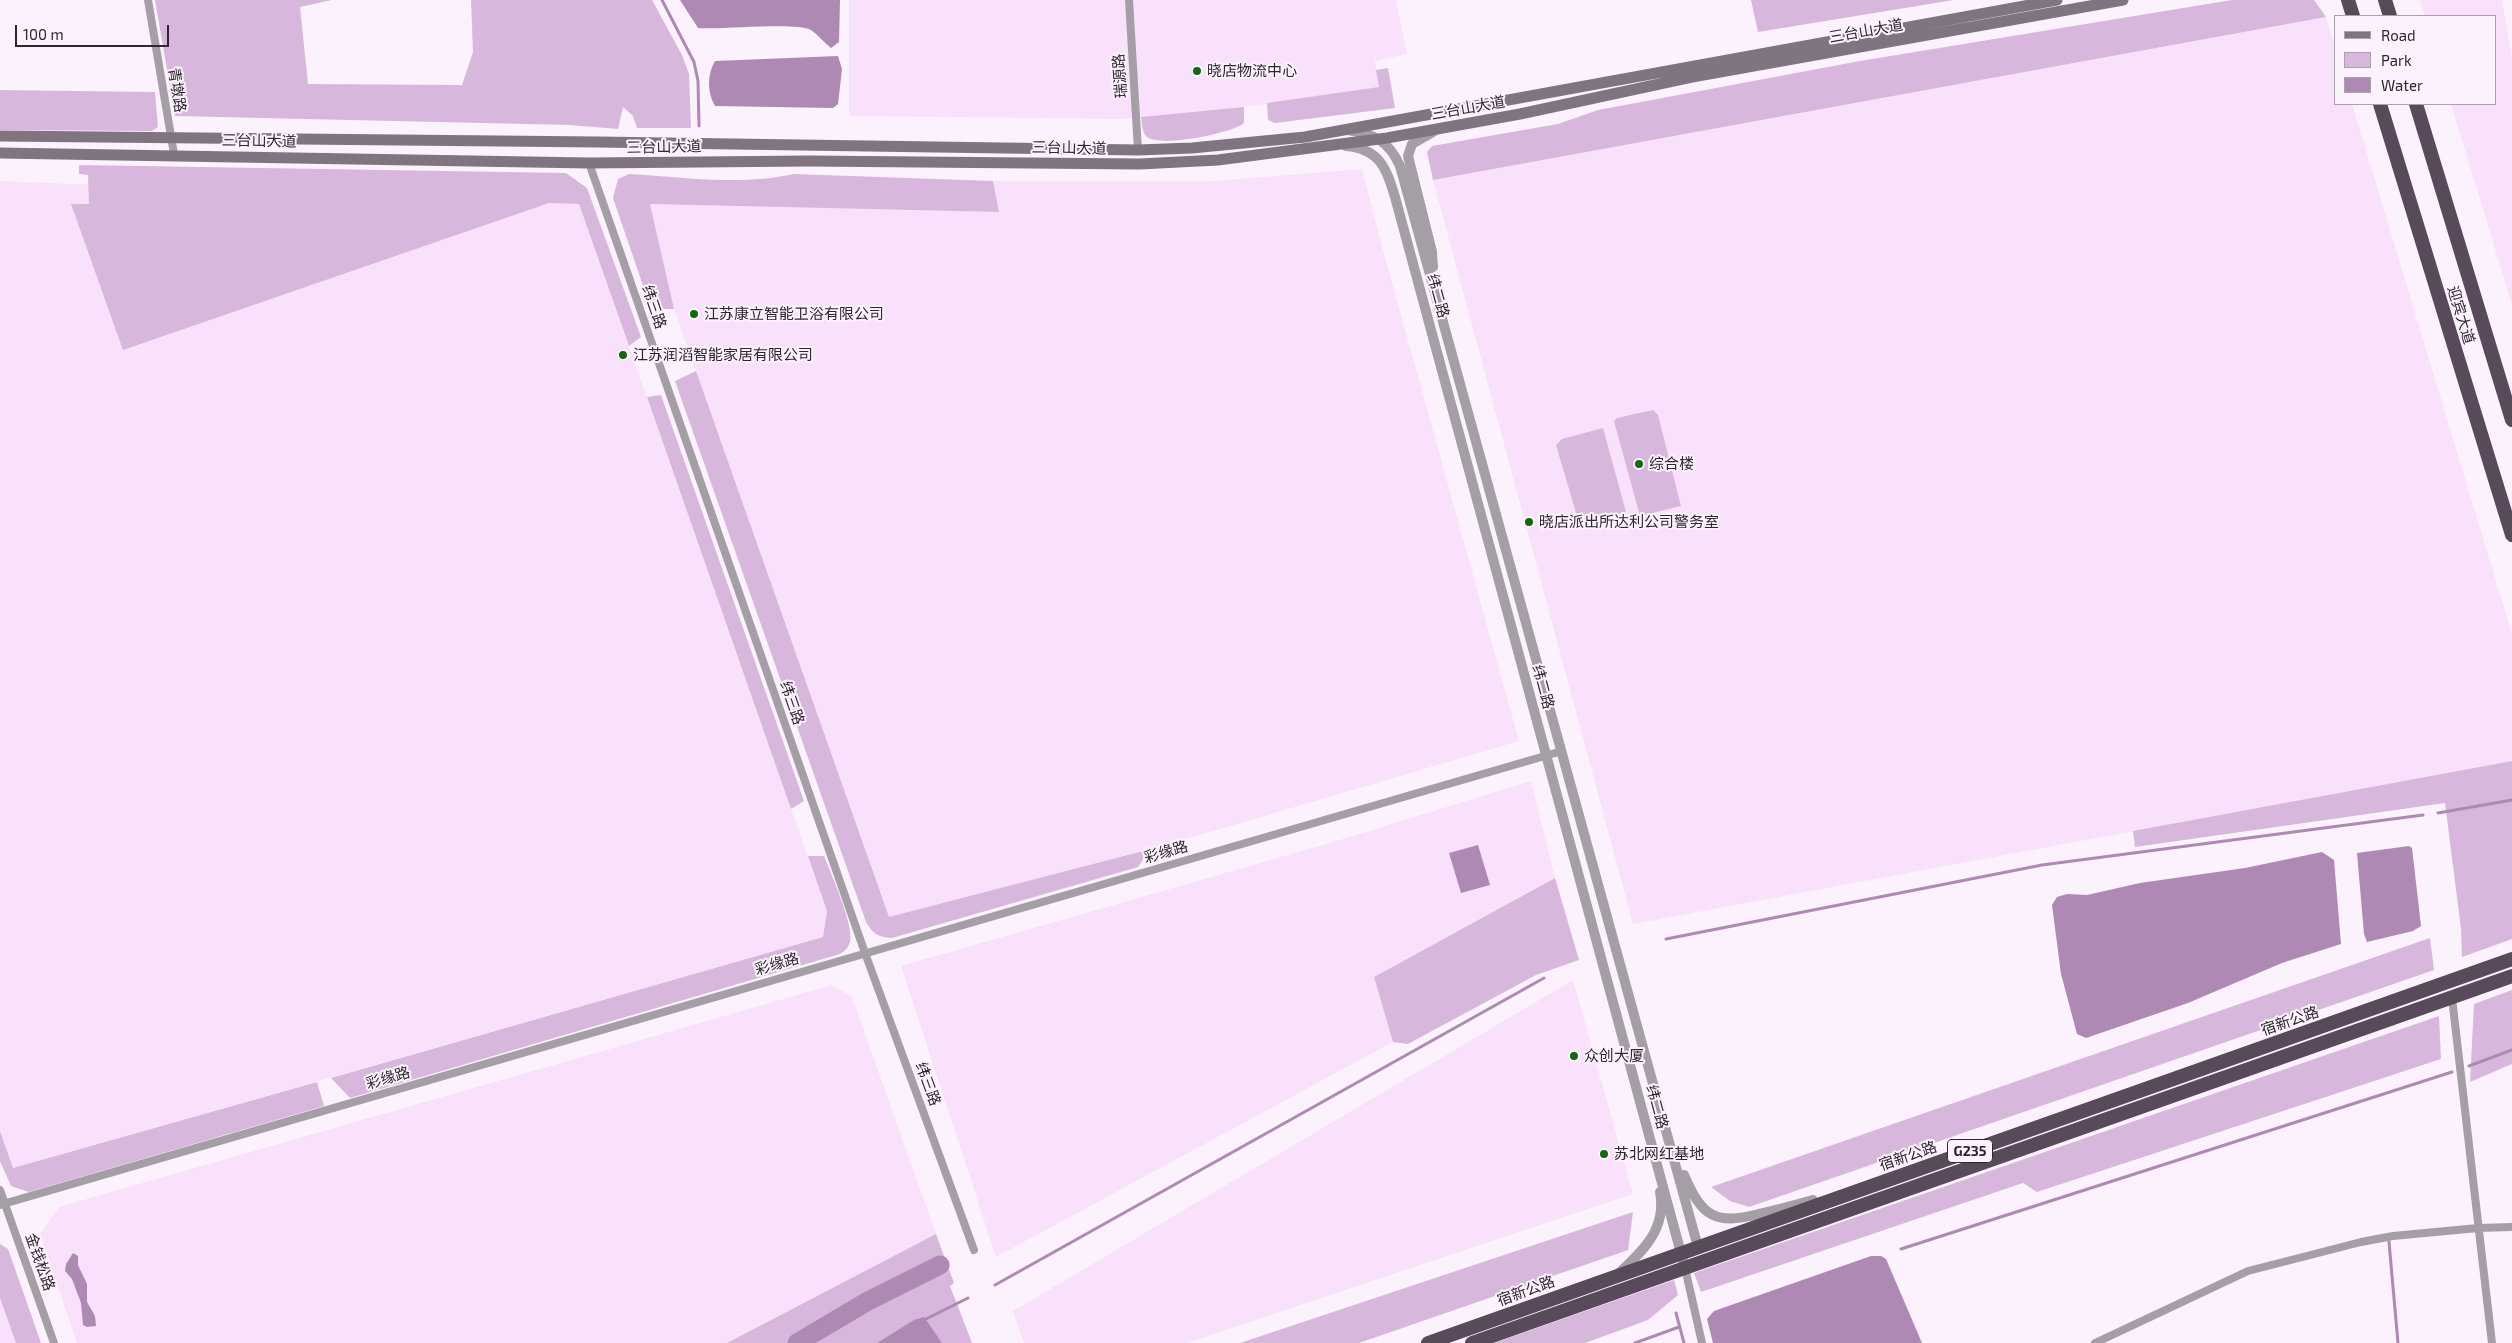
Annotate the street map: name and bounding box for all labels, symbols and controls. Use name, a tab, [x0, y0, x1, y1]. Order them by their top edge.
scale bar	[18, 15, 171, 47]
legend	[2334, 15, 2497, 105]
street label: 三台山大道	[1828, 16, 1904, 46]
text: 100 m	[23, 25, 64, 43]
text: Road	[2381, 26, 2416, 44]
text: Park	[2381, 51, 2412, 69]
street label: 瑞源路	[1109, 53, 1131, 99]
place label: 晓店物流中心	[1207, 62, 1297, 80]
marker: 晓店物流中心	[1191, 65, 1203, 77]
street label: 青墩路	[165, 66, 189, 114]
text: Water	[2381, 76, 2423, 94]
street label: 三台山大道	[1430, 93, 1506, 123]
street label: 三台山大道	[221, 131, 297, 151]
street label: 三台山大道	[626, 137, 702, 157]
street label: 三台山大道	[1031, 138, 1107, 158]
street label: 纬二路	[1423, 272, 1453, 320]
street label: 纬三路	[638, 283, 670, 331]
street label: 迎宾大道	[2444, 284, 2478, 346]
place label: 江苏康立智能卫浴有限公司	[704, 305, 884, 323]
marker: 江苏康立智能卫浴有限公司	[688, 308, 700, 320]
place label: 江苏润滔智能家居有限公司	[633, 346, 813, 364]
marker: 江苏润滔智能家居有限公司	[617, 349, 629, 361]
place label: 综合楼	[1649, 455, 1694, 473]
marker: 综合楼	[1633, 458, 1645, 470]
place label: 晓店派出所达利公司警务室	[1539, 513, 1719, 531]
marker: 晓店派出所达利公司警务室	[1523, 516, 1535, 528]
street label: 纬二路	[1528, 663, 1558, 711]
street label: 纬三路	[776, 679, 808, 727]
street label: 彩缘路	[1142, 837, 1190, 867]
street label: 彩缘路	[753, 949, 801, 979]
street label: 宿新公路	[2259, 1003, 2321, 1039]
place label: 众创大厦	[1584, 1047, 1644, 1065]
marker: 众创大厦	[1568, 1050, 1580, 1062]
street label: 纬三路	[912, 1060, 944, 1108]
street label: 彩缘路	[364, 1063, 412, 1093]
street label: 纬二路	[1642, 1083, 1672, 1131]
street label: 宿新公路	[1877, 1138, 1939, 1174]
road number: G235	[1948, 1140, 1992, 1162]
place label: 苏北网红基地	[1614, 1145, 1704, 1163]
marker: 苏北网红基地	[1598, 1148, 1610, 1160]
street label: 金钱松路	[22, 1231, 58, 1293]
street label: 宿新公路	[1495, 1272, 1557, 1310]

